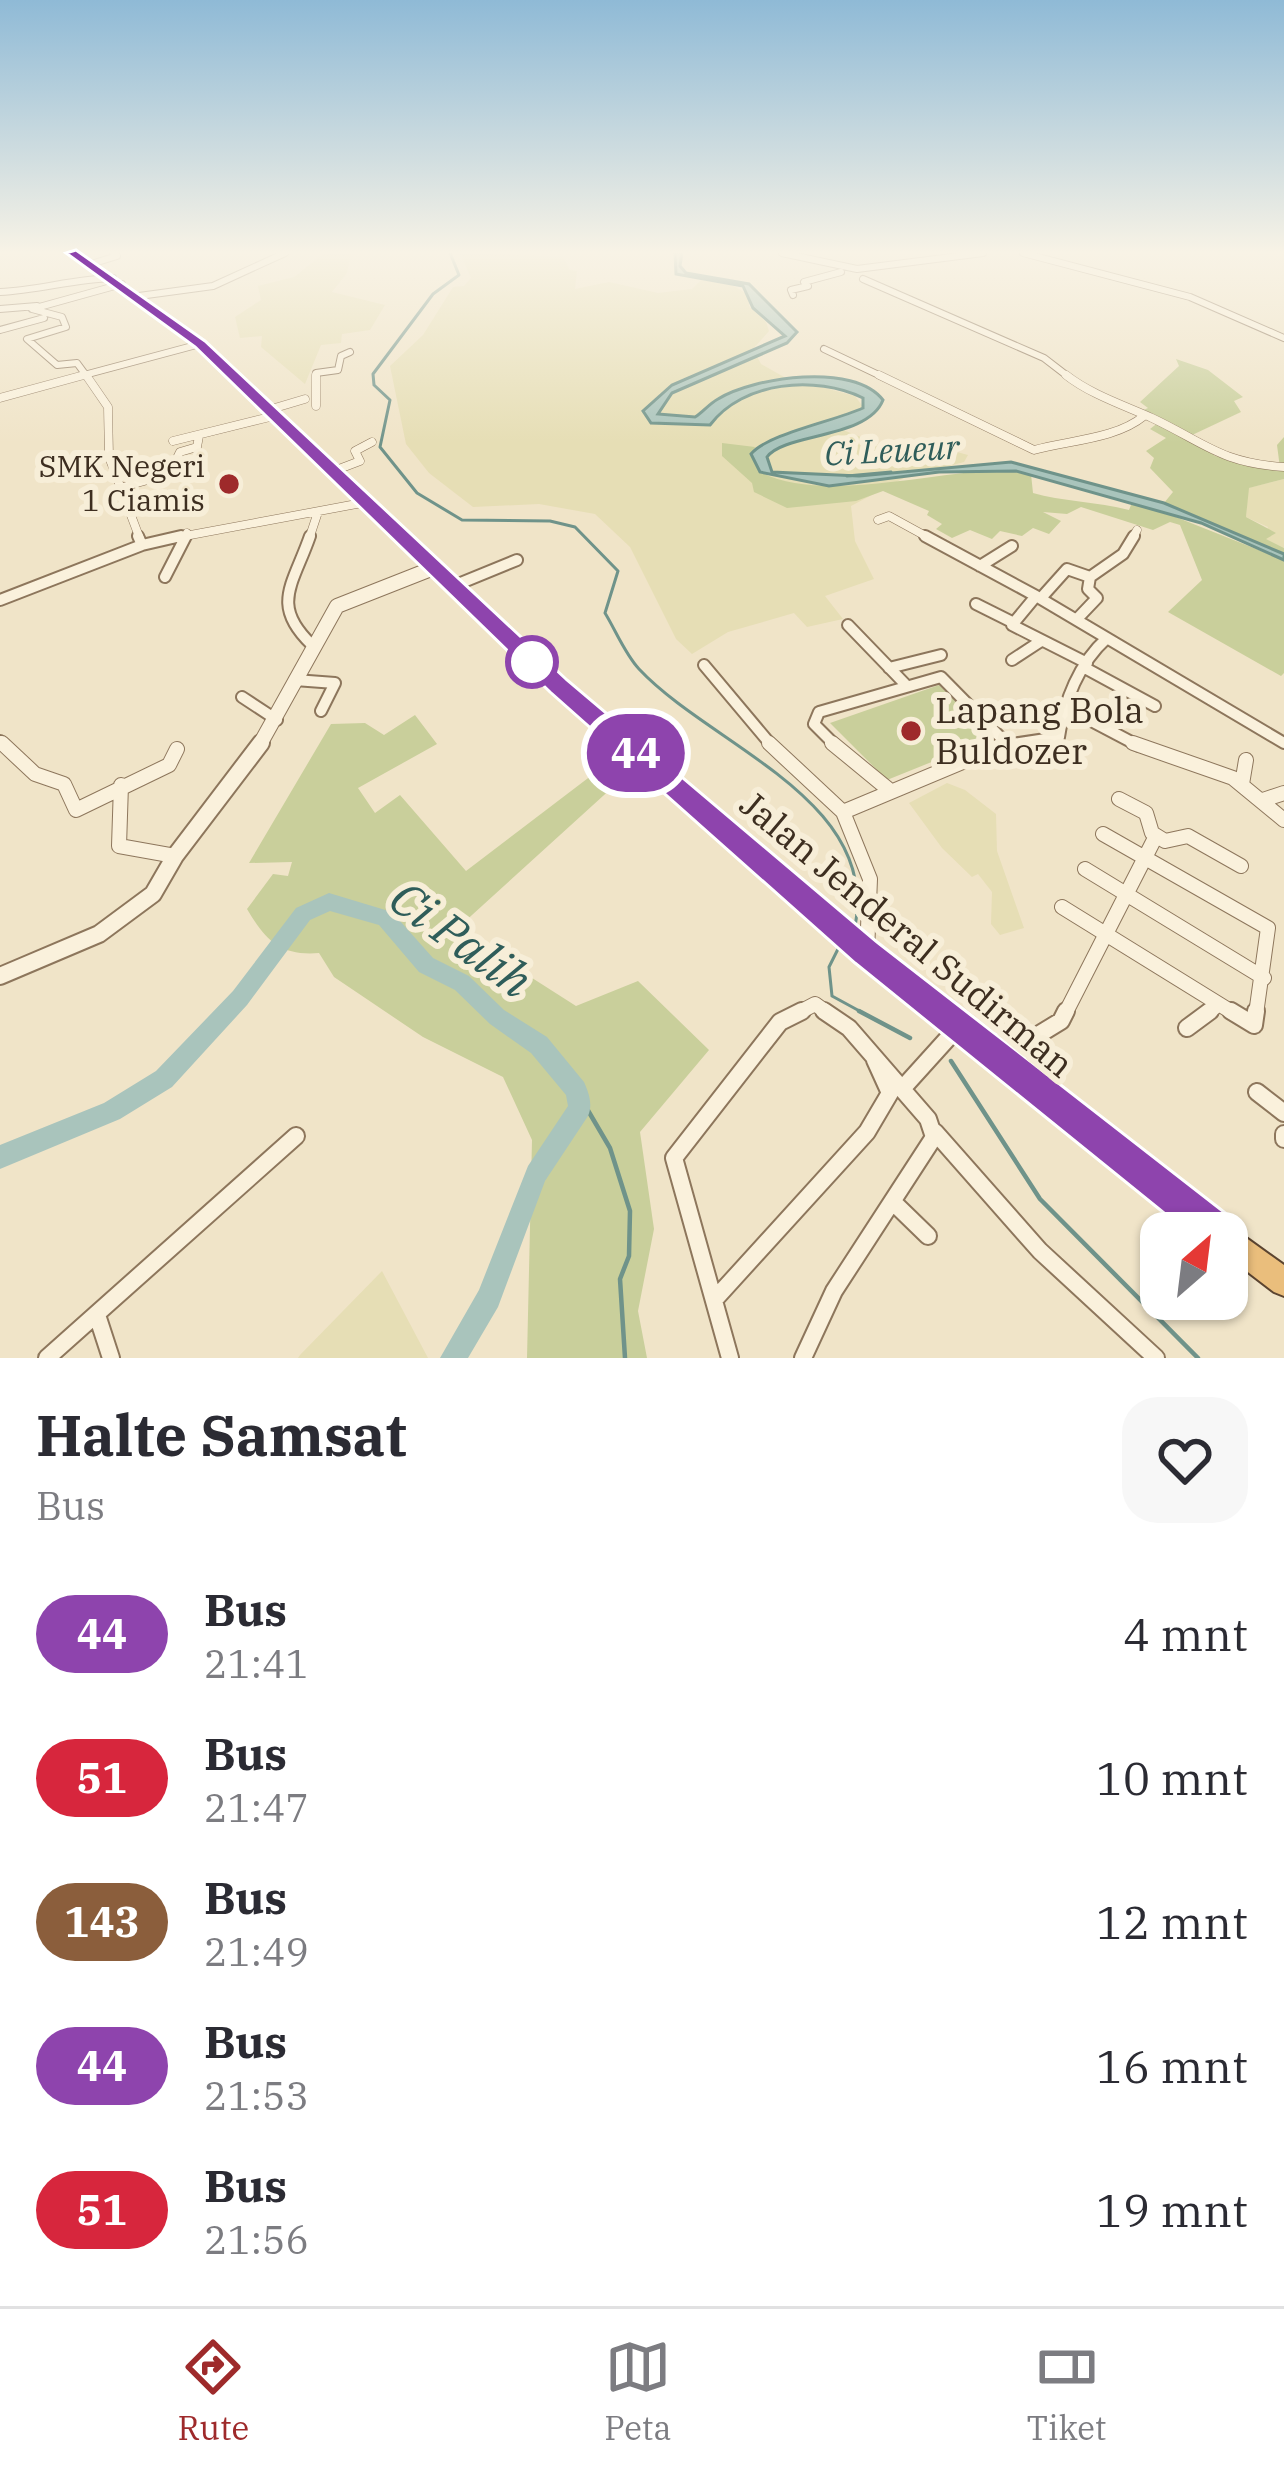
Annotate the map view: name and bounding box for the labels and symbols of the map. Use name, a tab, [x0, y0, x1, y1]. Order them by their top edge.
water label: Ci Leueur	[823, 424, 962, 475]
place label: SMK Negeri 1 Ciamis	[39, 446, 205, 519]
marker: SMK Negeri 1 Ciamis	[216, 471, 242, 497]
unlabelled marker	[507, 637, 557, 687]
place label: Lapang Bola Buldozer	[935, 686, 1144, 774]
line badge: 44	[582, 714, 690, 792]
marker: Lapang Bola Buldozer	[898, 718, 924, 744]
street label: Jalan Jenderal Sudirman	[731, 780, 1084, 1087]
water label: Ci Palih	[378, 866, 545, 1011]
north arrow	[1140, 1212, 1248, 1320]

